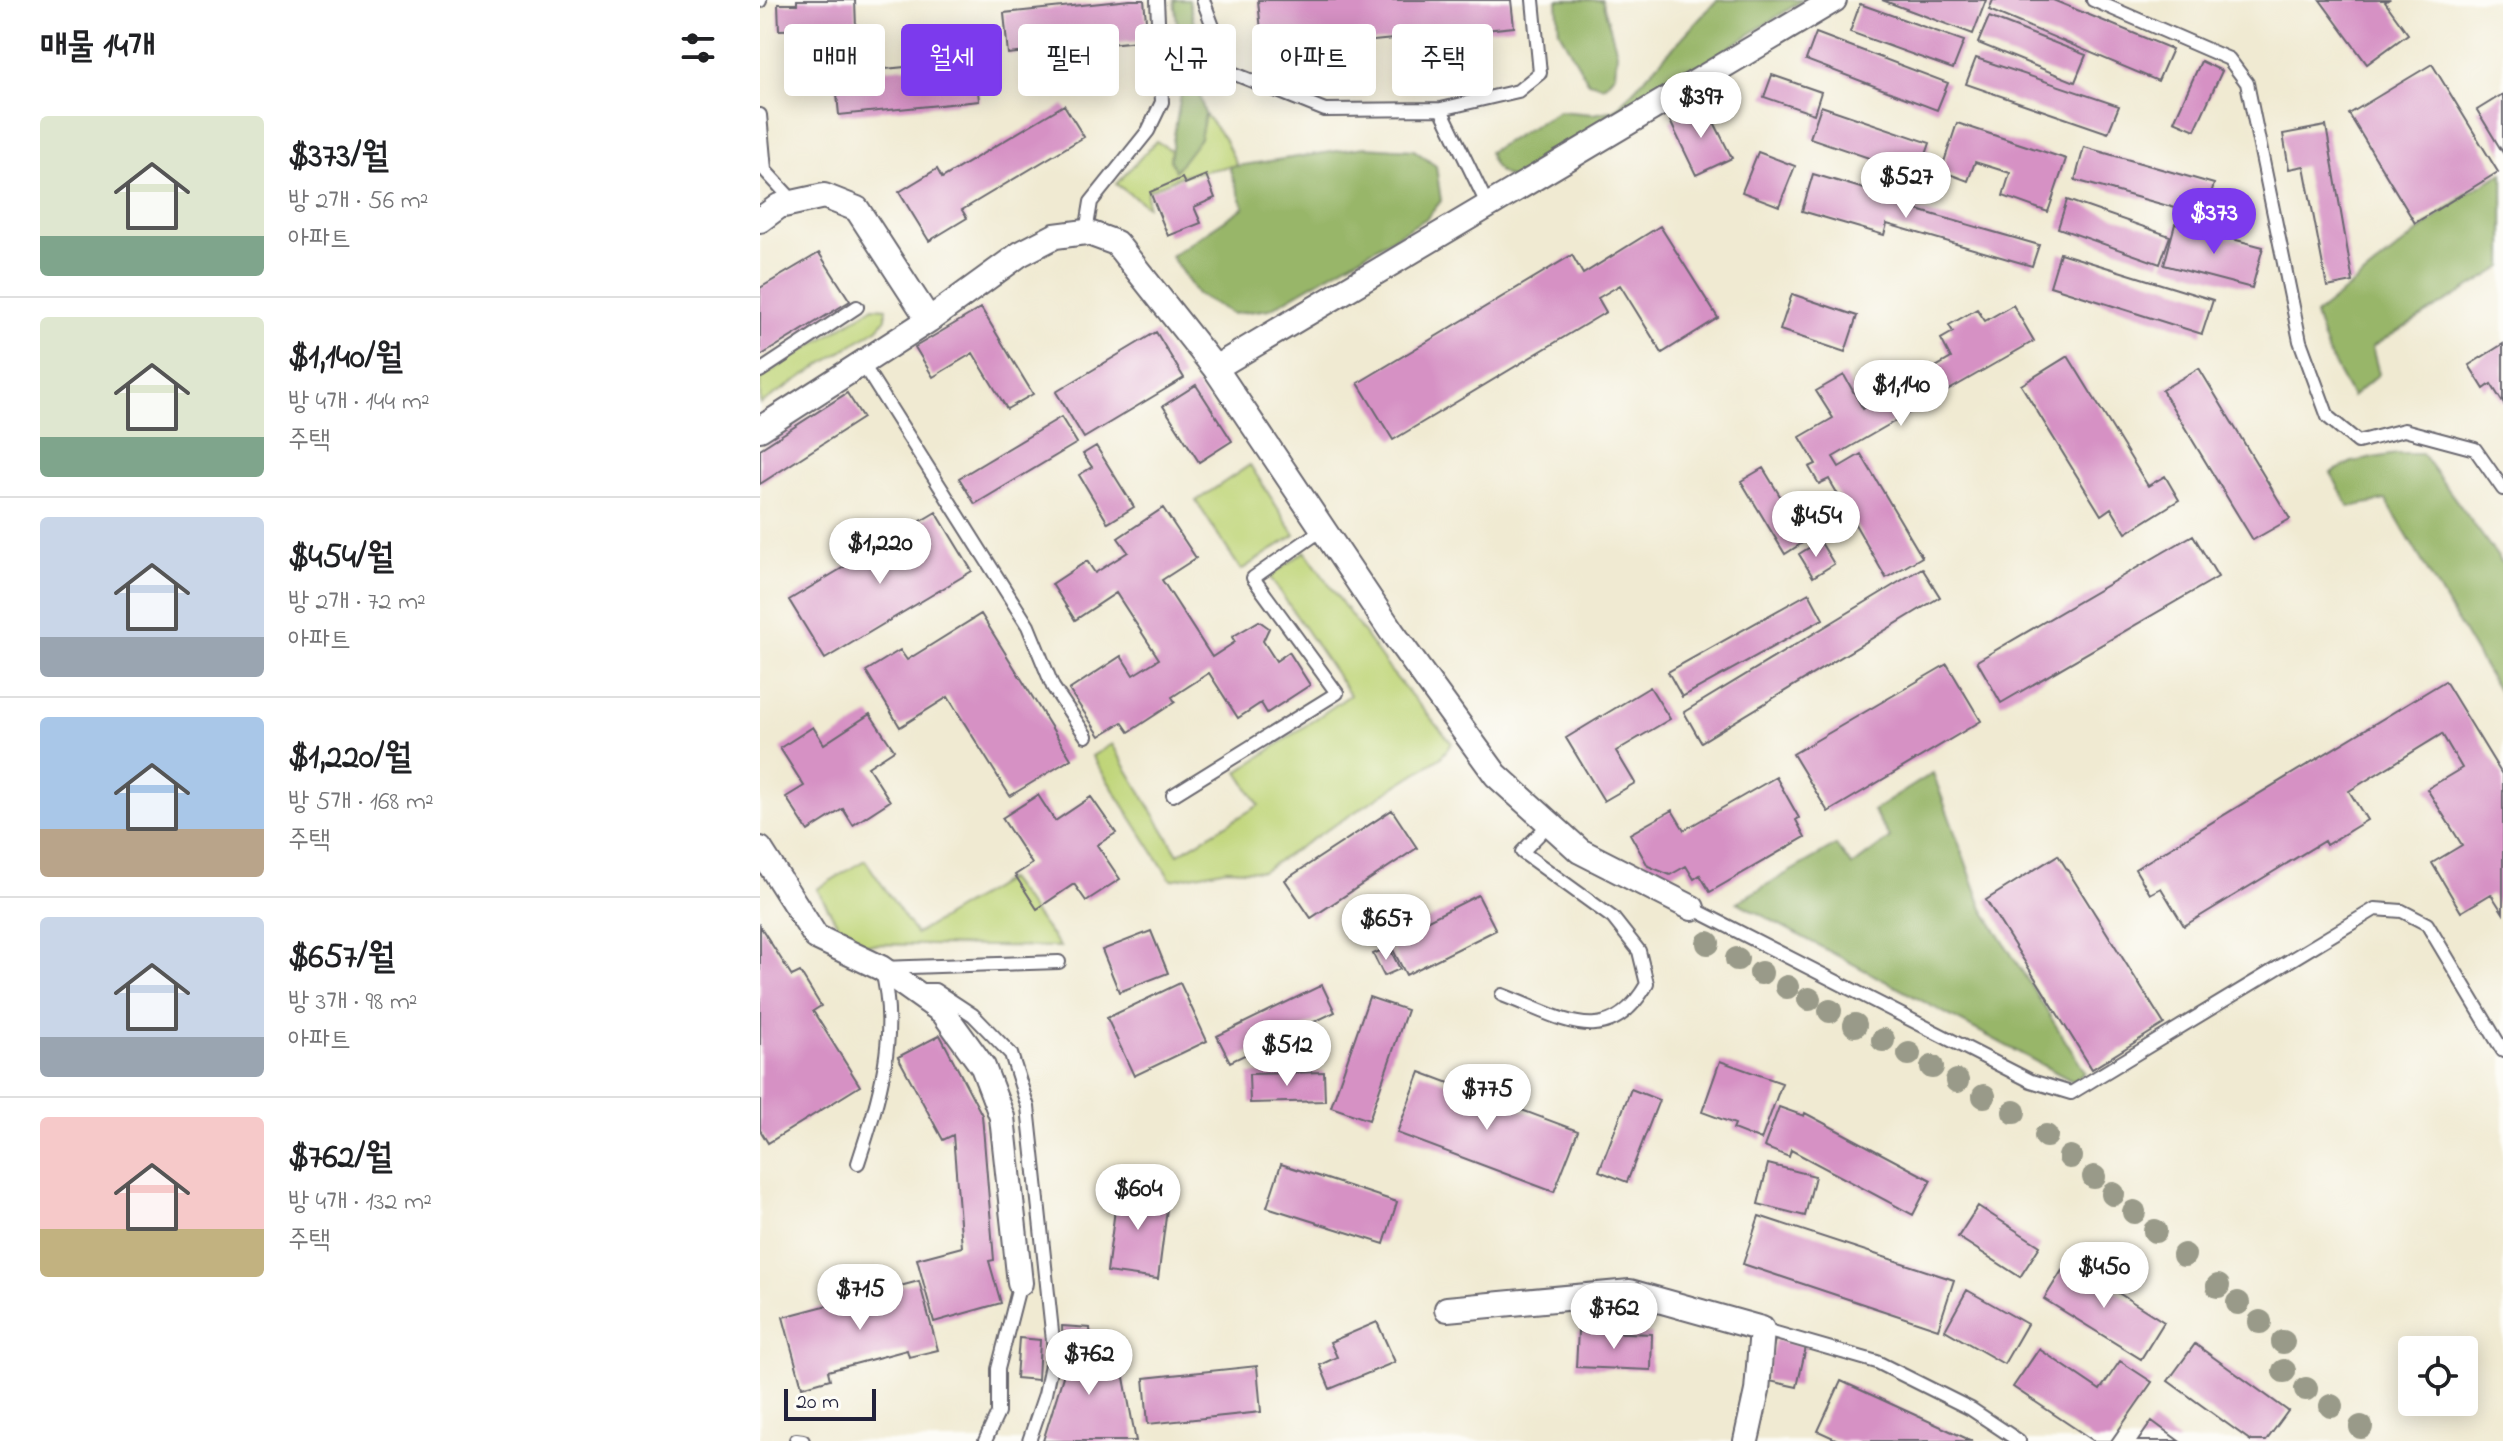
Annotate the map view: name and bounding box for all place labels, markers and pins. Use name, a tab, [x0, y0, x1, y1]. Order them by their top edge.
pin: $397	[1654, 72, 1748, 140]
pin: $527	[1859, 152, 1953, 220]
pin: $373	[2167, 188, 2261, 256]
pin: $1,140	[1836, 360, 1966, 428]
pin: $454	[1769, 491, 1863, 559]
pin: $1,220	[815, 518, 945, 586]
pin: $657	[1339, 894, 1433, 962]
pin: $512	[1240, 1020, 1334, 1088]
pin: $775	[1440, 1064, 1534, 1132]
pin: $604	[1091, 1164, 1185, 1232]
pin: $450	[2057, 1242, 2151, 1310]
pin: $715	[813, 1264, 907, 1332]
pin: $762	[1567, 1283, 1661, 1351]
pin: $762	[1042, 1329, 1136, 1397]

